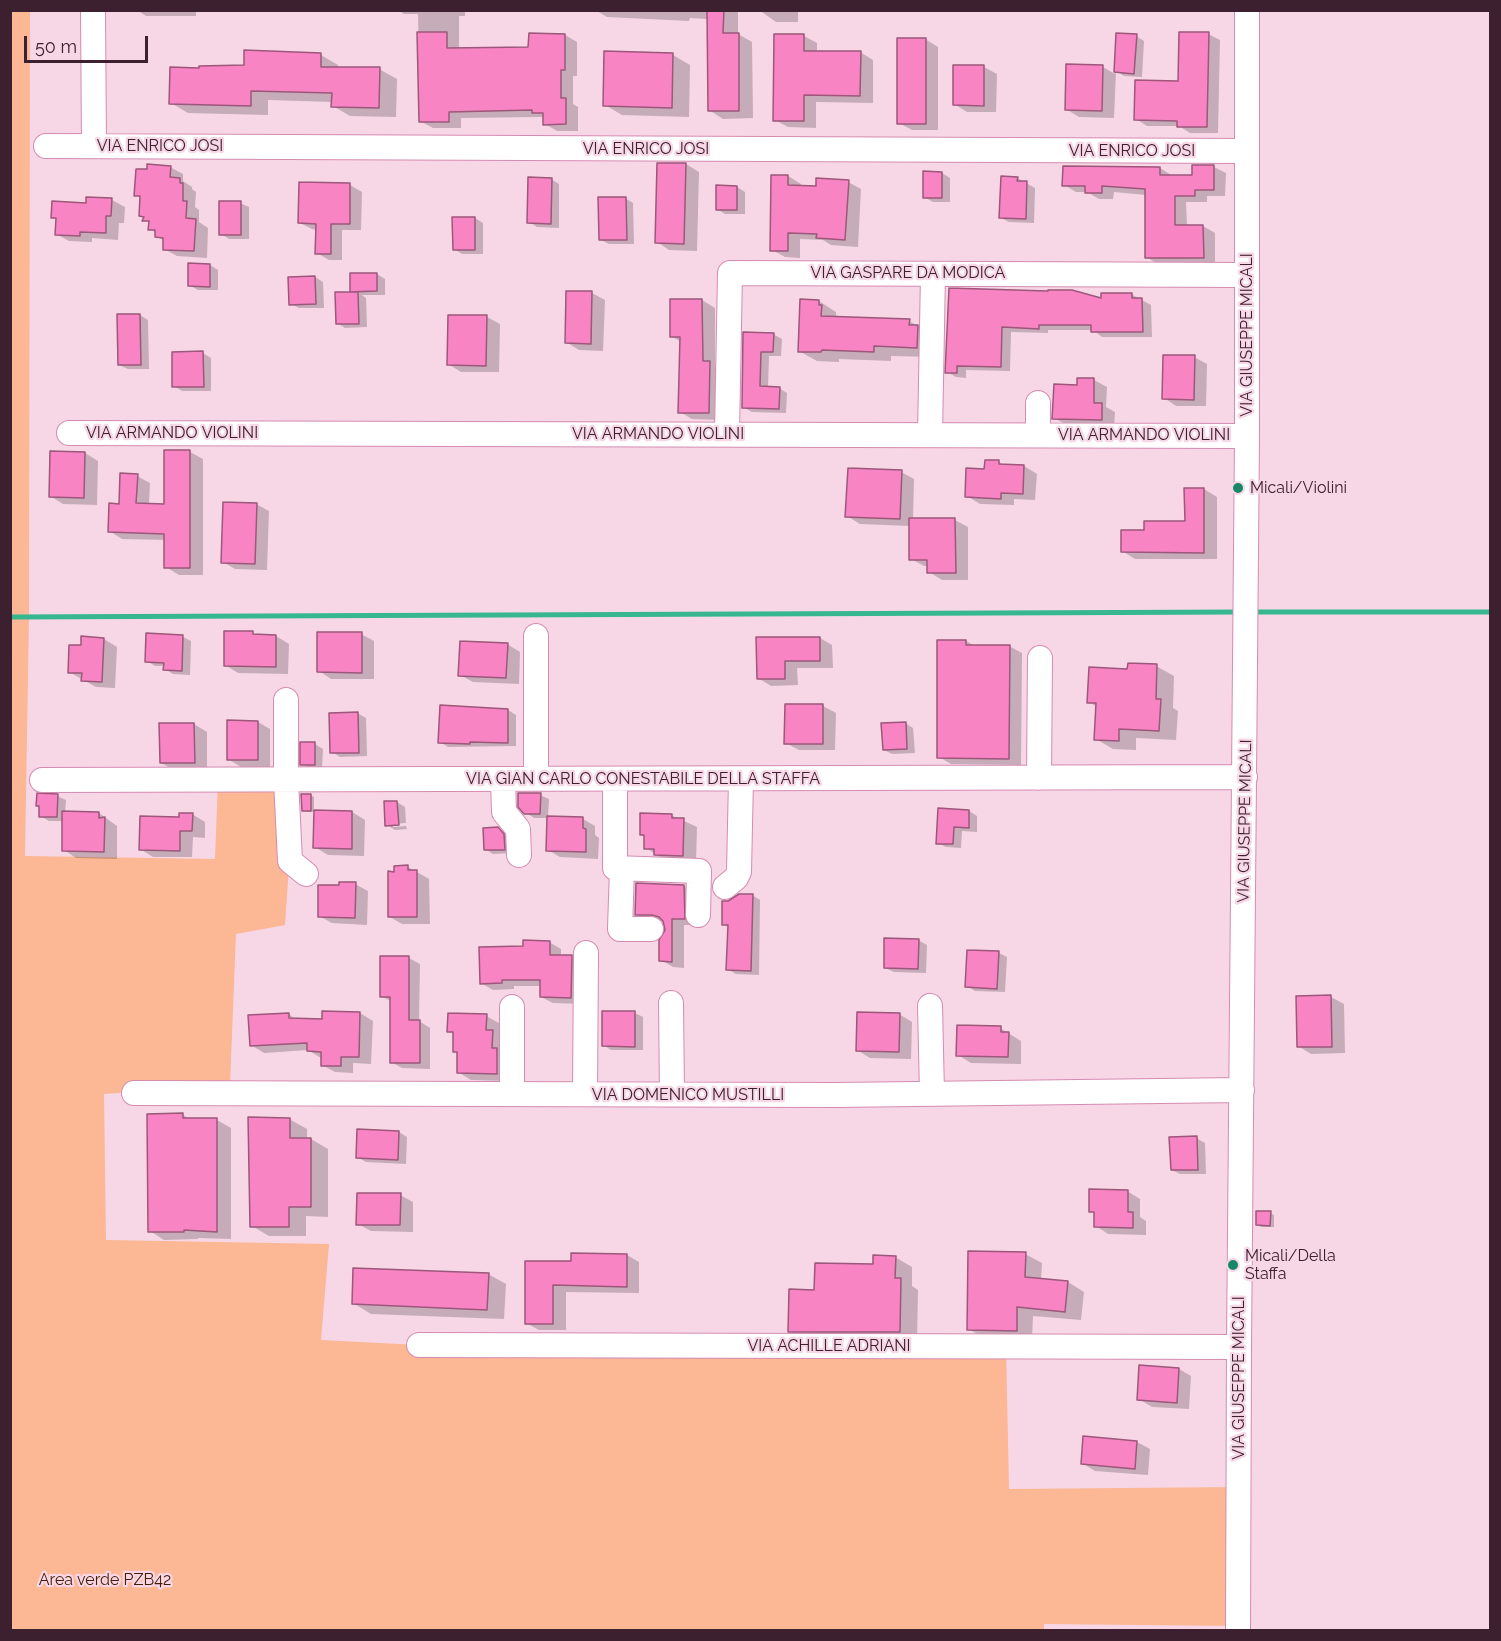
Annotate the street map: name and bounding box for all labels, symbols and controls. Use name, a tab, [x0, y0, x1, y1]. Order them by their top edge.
scale bar	[27, 24, 152, 62]
text: 50 m	[35, 36, 77, 57]
street label: VIA ENRICO JOSI	[97, 136, 223, 156]
street label: VIA ENRICO JOSI	[583, 139, 709, 159]
street label: VIA ENRICO JOSI	[1069, 141, 1195, 161]
street label: VIA GIUSEPPE MICALI	[1237, 253, 1257, 417]
street label: VIA GASPARE DA MODICA	[811, 263, 1005, 283]
street label: VIA ARMANDO VIOLINI	[86, 423, 258, 443]
street label: VIA ARMANDO VIOLINI	[572, 424, 744, 444]
street label: VIA ARMANDO VIOLINI	[1058, 425, 1230, 445]
place label: Micali/Violini	[1250, 478, 1347, 498]
marker: Micali/Violini	[1231, 481, 1245, 495]
street label: VIA GIUSEPPE MICALI	[1234, 739, 1256, 903]
street label: VIA GIAN CARLO CONESTABILE DELLA STAFFA	[466, 769, 820, 789]
street label: VIA DOMENICO MUSTILLI	[592, 1085, 784, 1105]
place label: Micali/Della Staffa	[1245, 1246, 1336, 1284]
marker: Micali/Della Staffa	[1226, 1258, 1240, 1272]
street label: VIA GIUSEPPE MICALI	[1229, 1296, 1249, 1460]
street label: VIA ACHILLE ADRIANI	[747, 1336, 911, 1356]
park label: Area verde PZB42	[39, 1570, 171, 1590]

